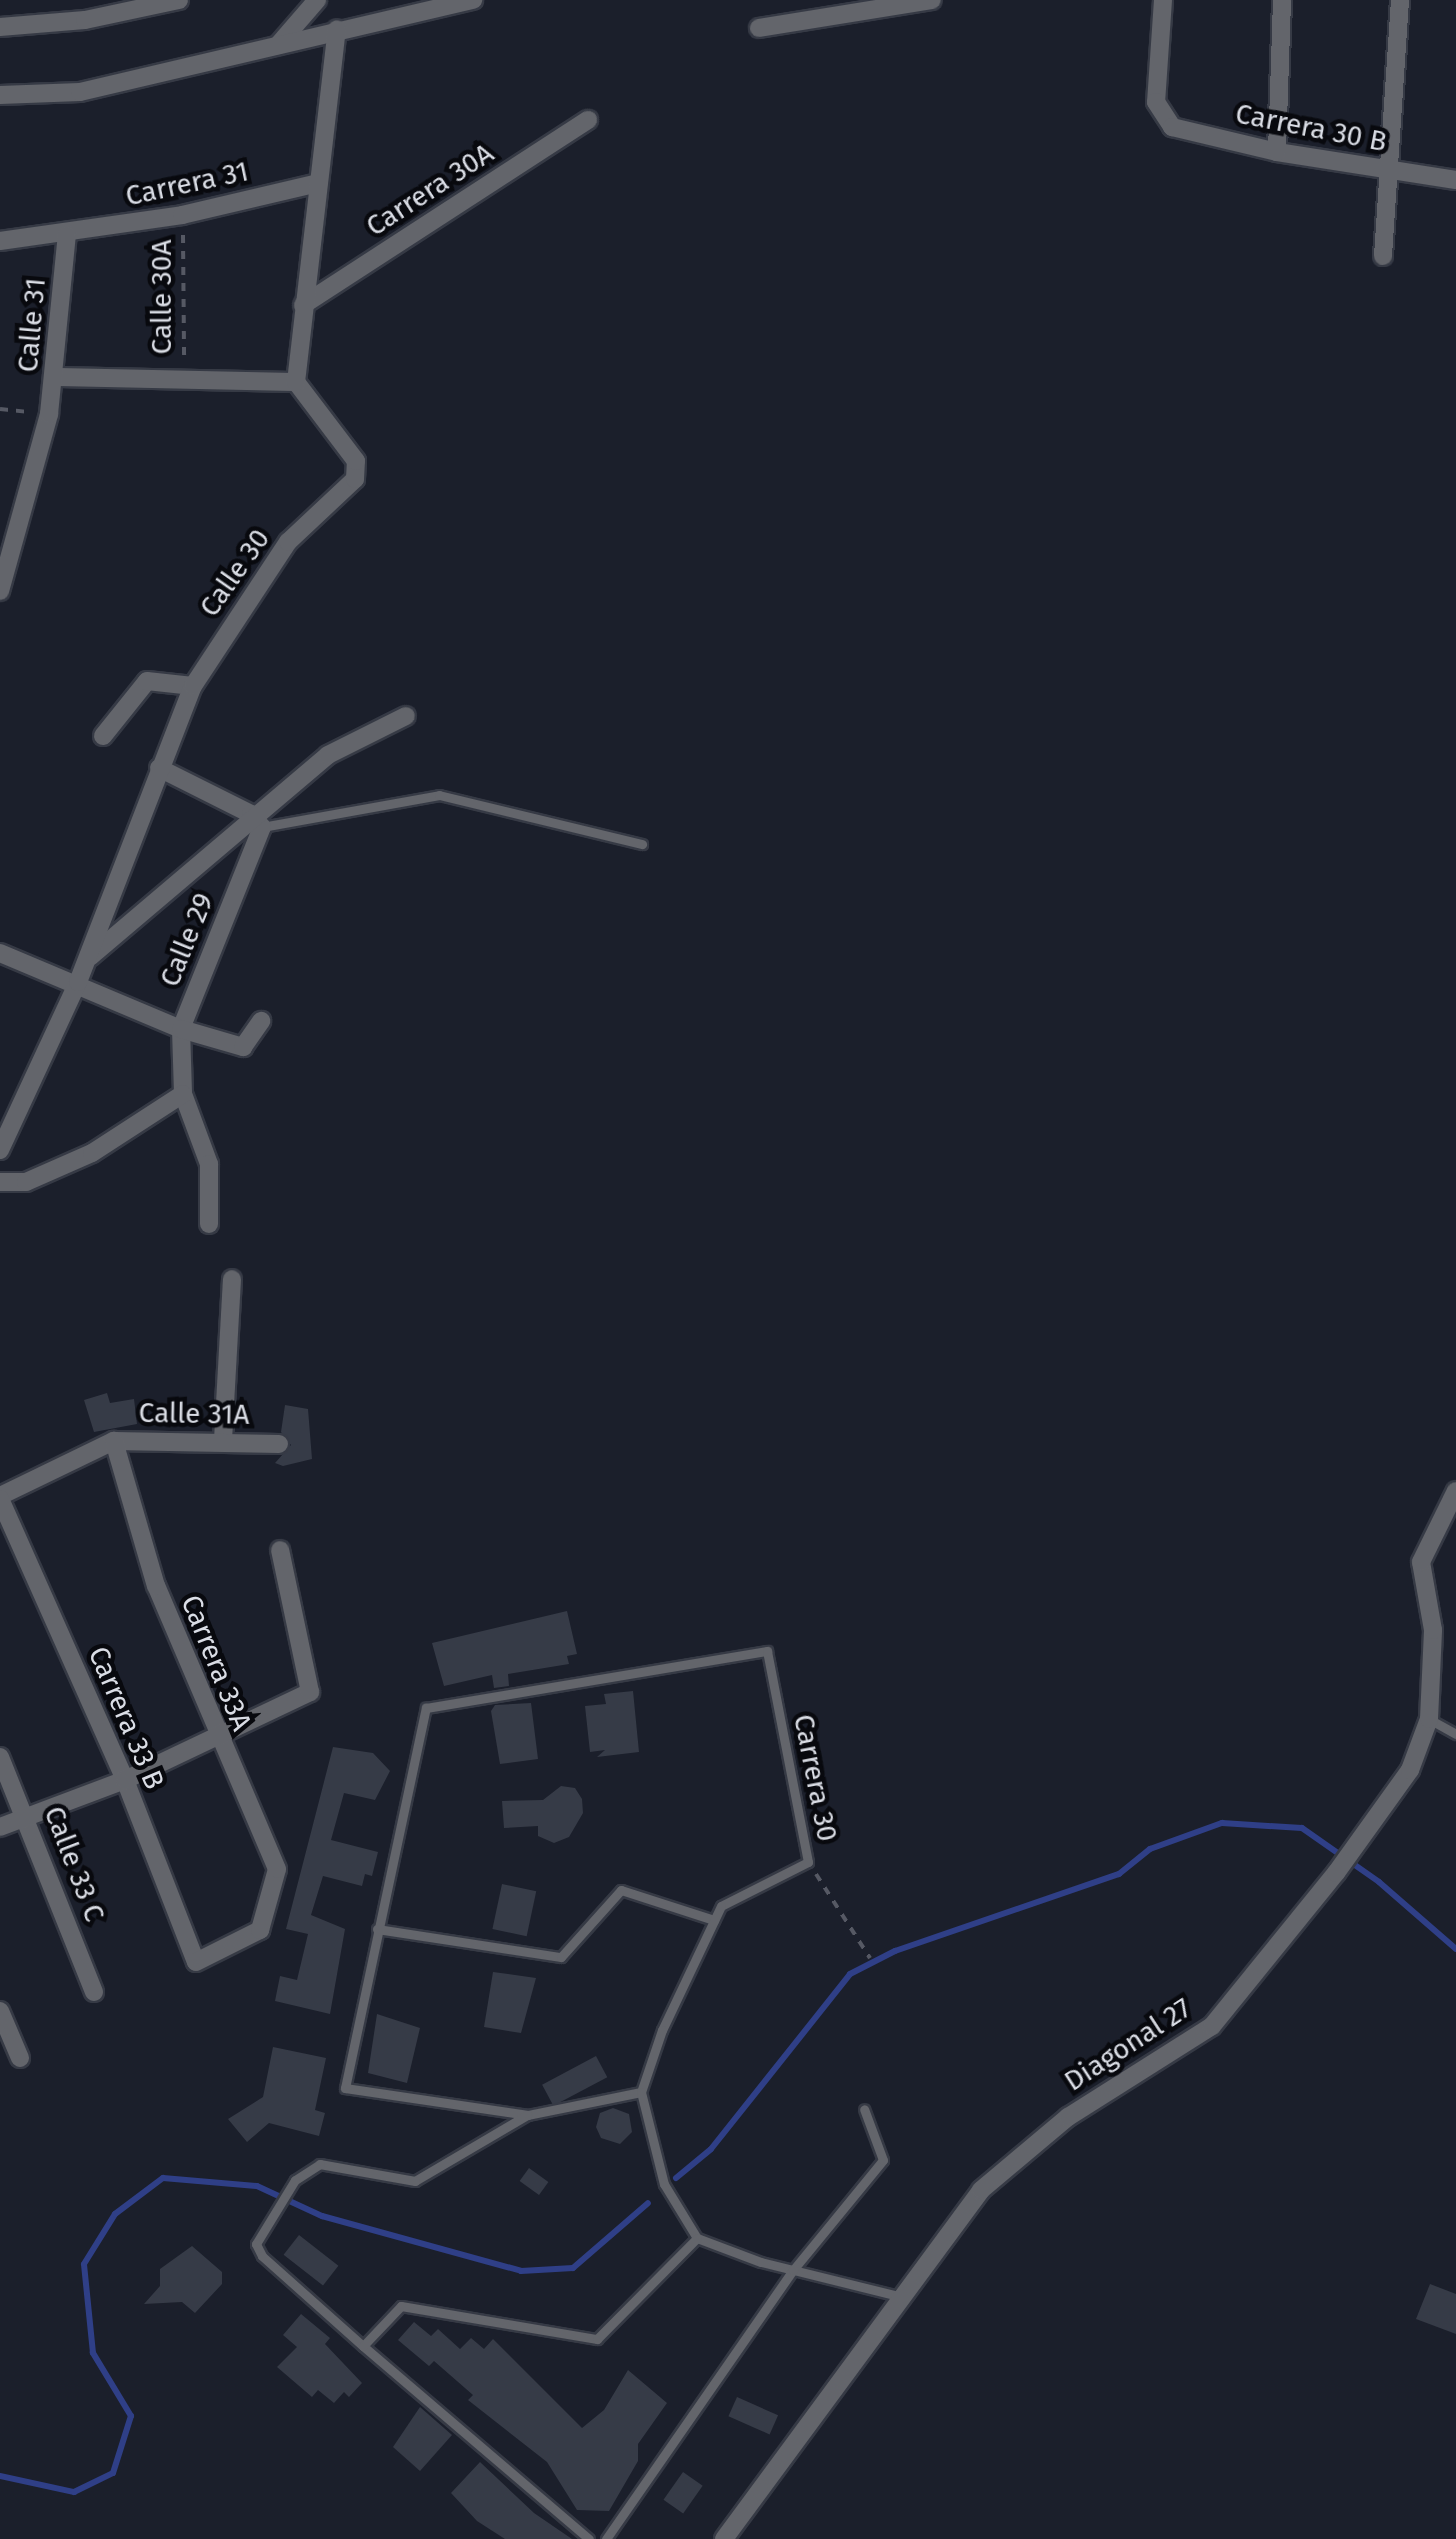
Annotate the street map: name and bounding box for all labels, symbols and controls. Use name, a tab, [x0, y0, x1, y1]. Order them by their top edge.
street label: Carrera 30 B	[1233, 97, 1389, 159]
street label: Carrera 30A	[360, 136, 500, 244]
street label: Carrera 31	[123, 155, 251, 213]
street label: Calle 30A	[145, 240, 179, 354]
street label: Calle 31	[11, 276, 53, 374]
street label: Calle 30	[193, 523, 277, 623]
street label: Calle 29	[153, 888, 221, 992]
street label: Calle 31A	[138, 1396, 250, 1432]
street label: Carrera 33A	[174, 1590, 258, 1736]
street label: Carrera 33 B	[81, 1642, 171, 1794]
street label: Carrera 30	[786, 1712, 844, 1844]
street label: Calle 33 C	[37, 1802, 111, 1926]
street label: Diagonal 27	[1058, 1992, 1198, 2098]

